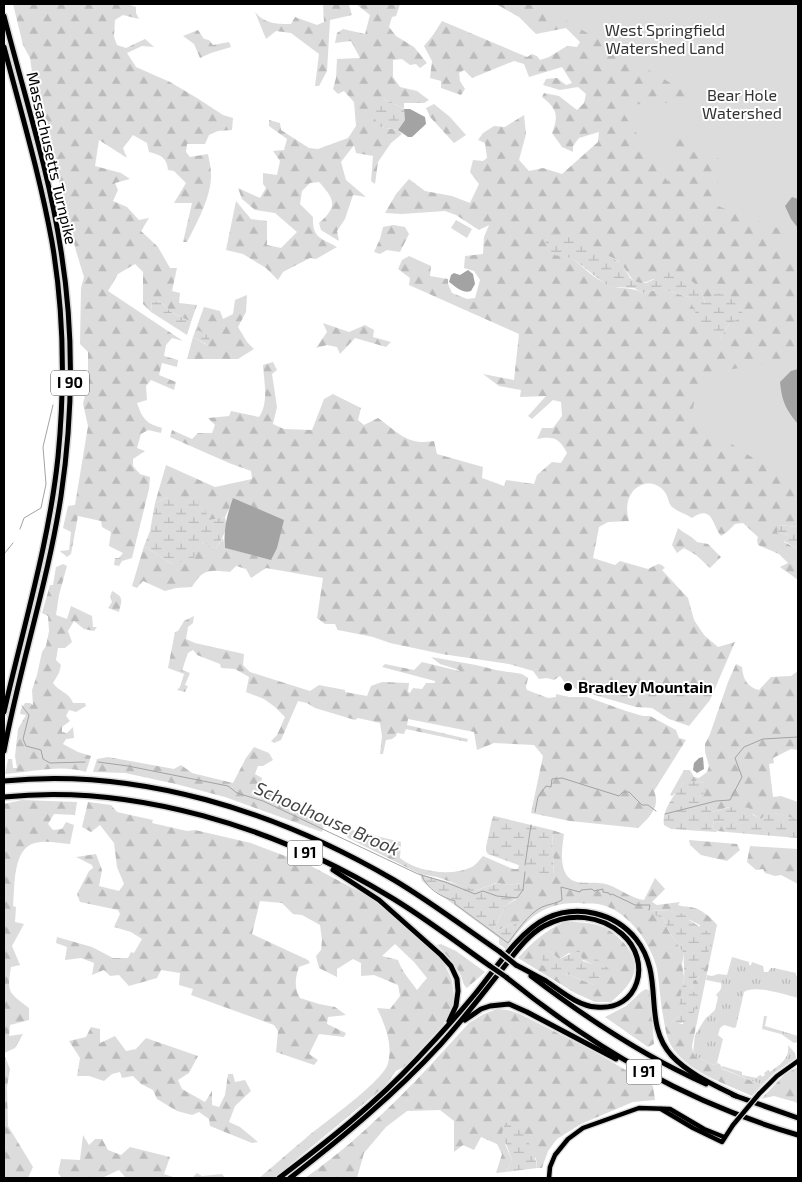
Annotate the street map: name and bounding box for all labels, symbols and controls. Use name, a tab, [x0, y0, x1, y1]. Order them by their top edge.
park label: West Springfield Watershed Land	[605, 20, 725, 57]
street label: Massachusetts Turnpike	[23, 70, 82, 246]
park label: Bear Hole Watershed	[702, 85, 782, 122]
road number: I 90	[51, 370, 89, 396]
place label: Bradley Mountain	[578, 677, 713, 697]
marker: Bradley Mountain	[562, 681, 574, 693]
water label: Schoolhouse Brook	[252, 776, 403, 860]
road number: I 91	[288, 840, 322, 866]
road number: I 91	[626, 1060, 662, 1084]

